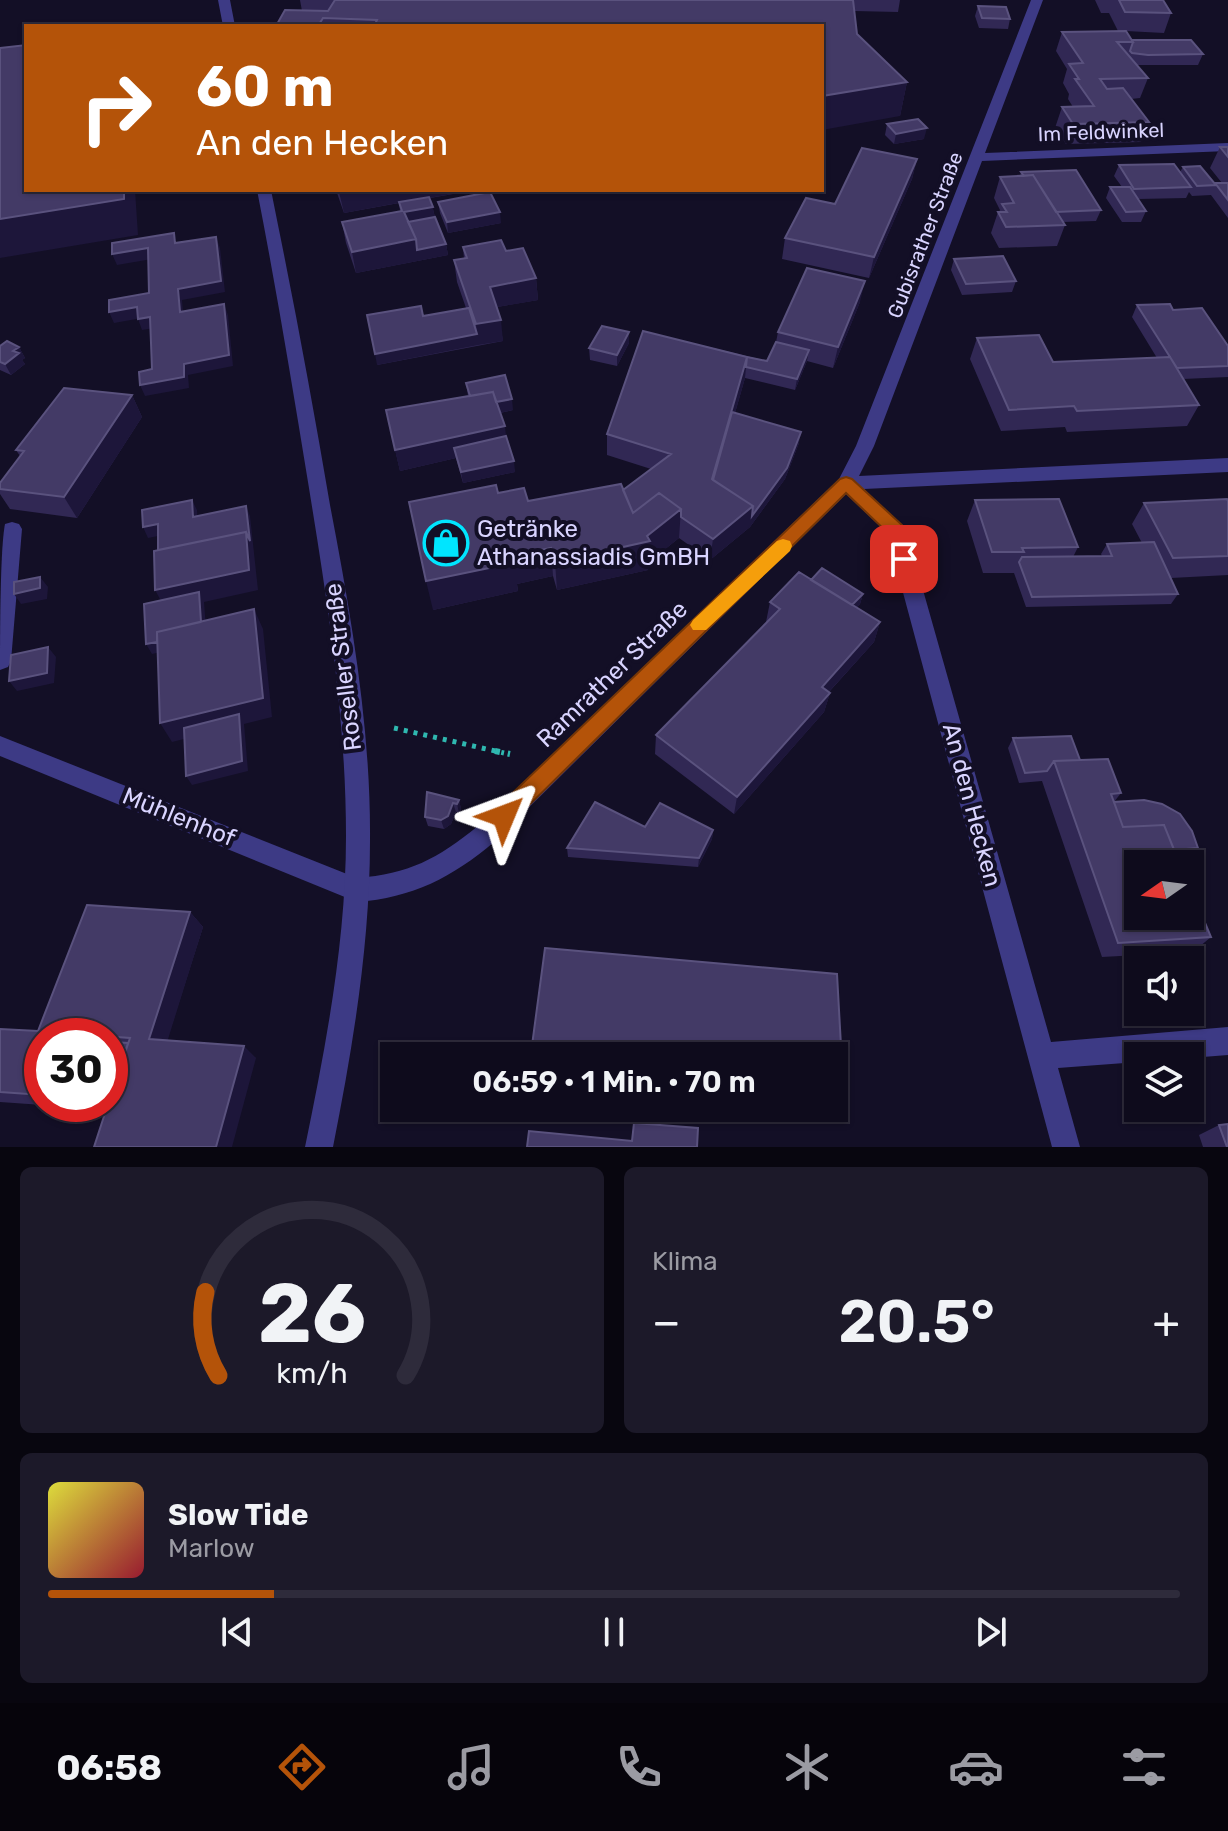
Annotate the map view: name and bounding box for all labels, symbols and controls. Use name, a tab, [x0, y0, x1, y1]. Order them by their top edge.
text: 60 m	[196, 54, 334, 120]
icon: right	[64, 56, 168, 160]
street label: Im Feldwinkel	[1037, 118, 1165, 146]
text: An den Hecken	[196, 121, 448, 164]
street label: Gubisrather Straße	[882, 149, 968, 321]
place label: Getränke Athanassiadis GmBH	[477, 515, 710, 571]
shop icon: Getränke Athanassiadis GmBH	[422, 519, 470, 567]
pin	[870, 525, 938, 593]
icon: arrive	[882, 537, 926, 581]
street label: Roseller Straße	[319, 582, 367, 752]
street label: Ramrather Straße	[531, 595, 693, 753]
street label: An den Hecken	[937, 720, 1007, 890]
position arrow	[462, 774, 546, 858]
street label: Mühlenhof	[118, 782, 240, 853]
north arrow	[1124, 850, 1204, 930]
map controls	[1124, 850, 1204, 1122]
button: sound	[1124, 946, 1204, 1026]
speed limit sign: 30	[24, 1018, 128, 1122]
button: layers	[1124, 1042, 1204, 1122]
text: 06:59 · 1 Min. · 70 m	[472, 1064, 756, 1100]
text: Klima	[652, 1246, 718, 1277]
text: 26	[258, 1264, 366, 1363]
text: 20.5°	[838, 1286, 995, 1357]
text: −	[652, 1296, 681, 1348]
text: +	[1153, 1296, 1180, 1348]
text: km/h	[276, 1356, 348, 1390]
text: Slow Tide	[168, 1497, 308, 1533]
text: Marlow	[168, 1533, 255, 1564]
icon: previous	[215, 1610, 259, 1654]
icon: pause	[592, 1610, 636, 1654]
icon: next	[969, 1610, 1013, 1654]
icon: directions	[274, 1739, 330, 1795]
icon: music	[443, 1739, 499, 1795]
icon: phone	[611, 1739, 667, 1795]
icon: climate	[779, 1739, 835, 1795]
icon: car	[948, 1739, 1004, 1795]
icon: filters	[1116, 1739, 1172, 1795]
text: 06:58	[56, 1746, 162, 1789]

